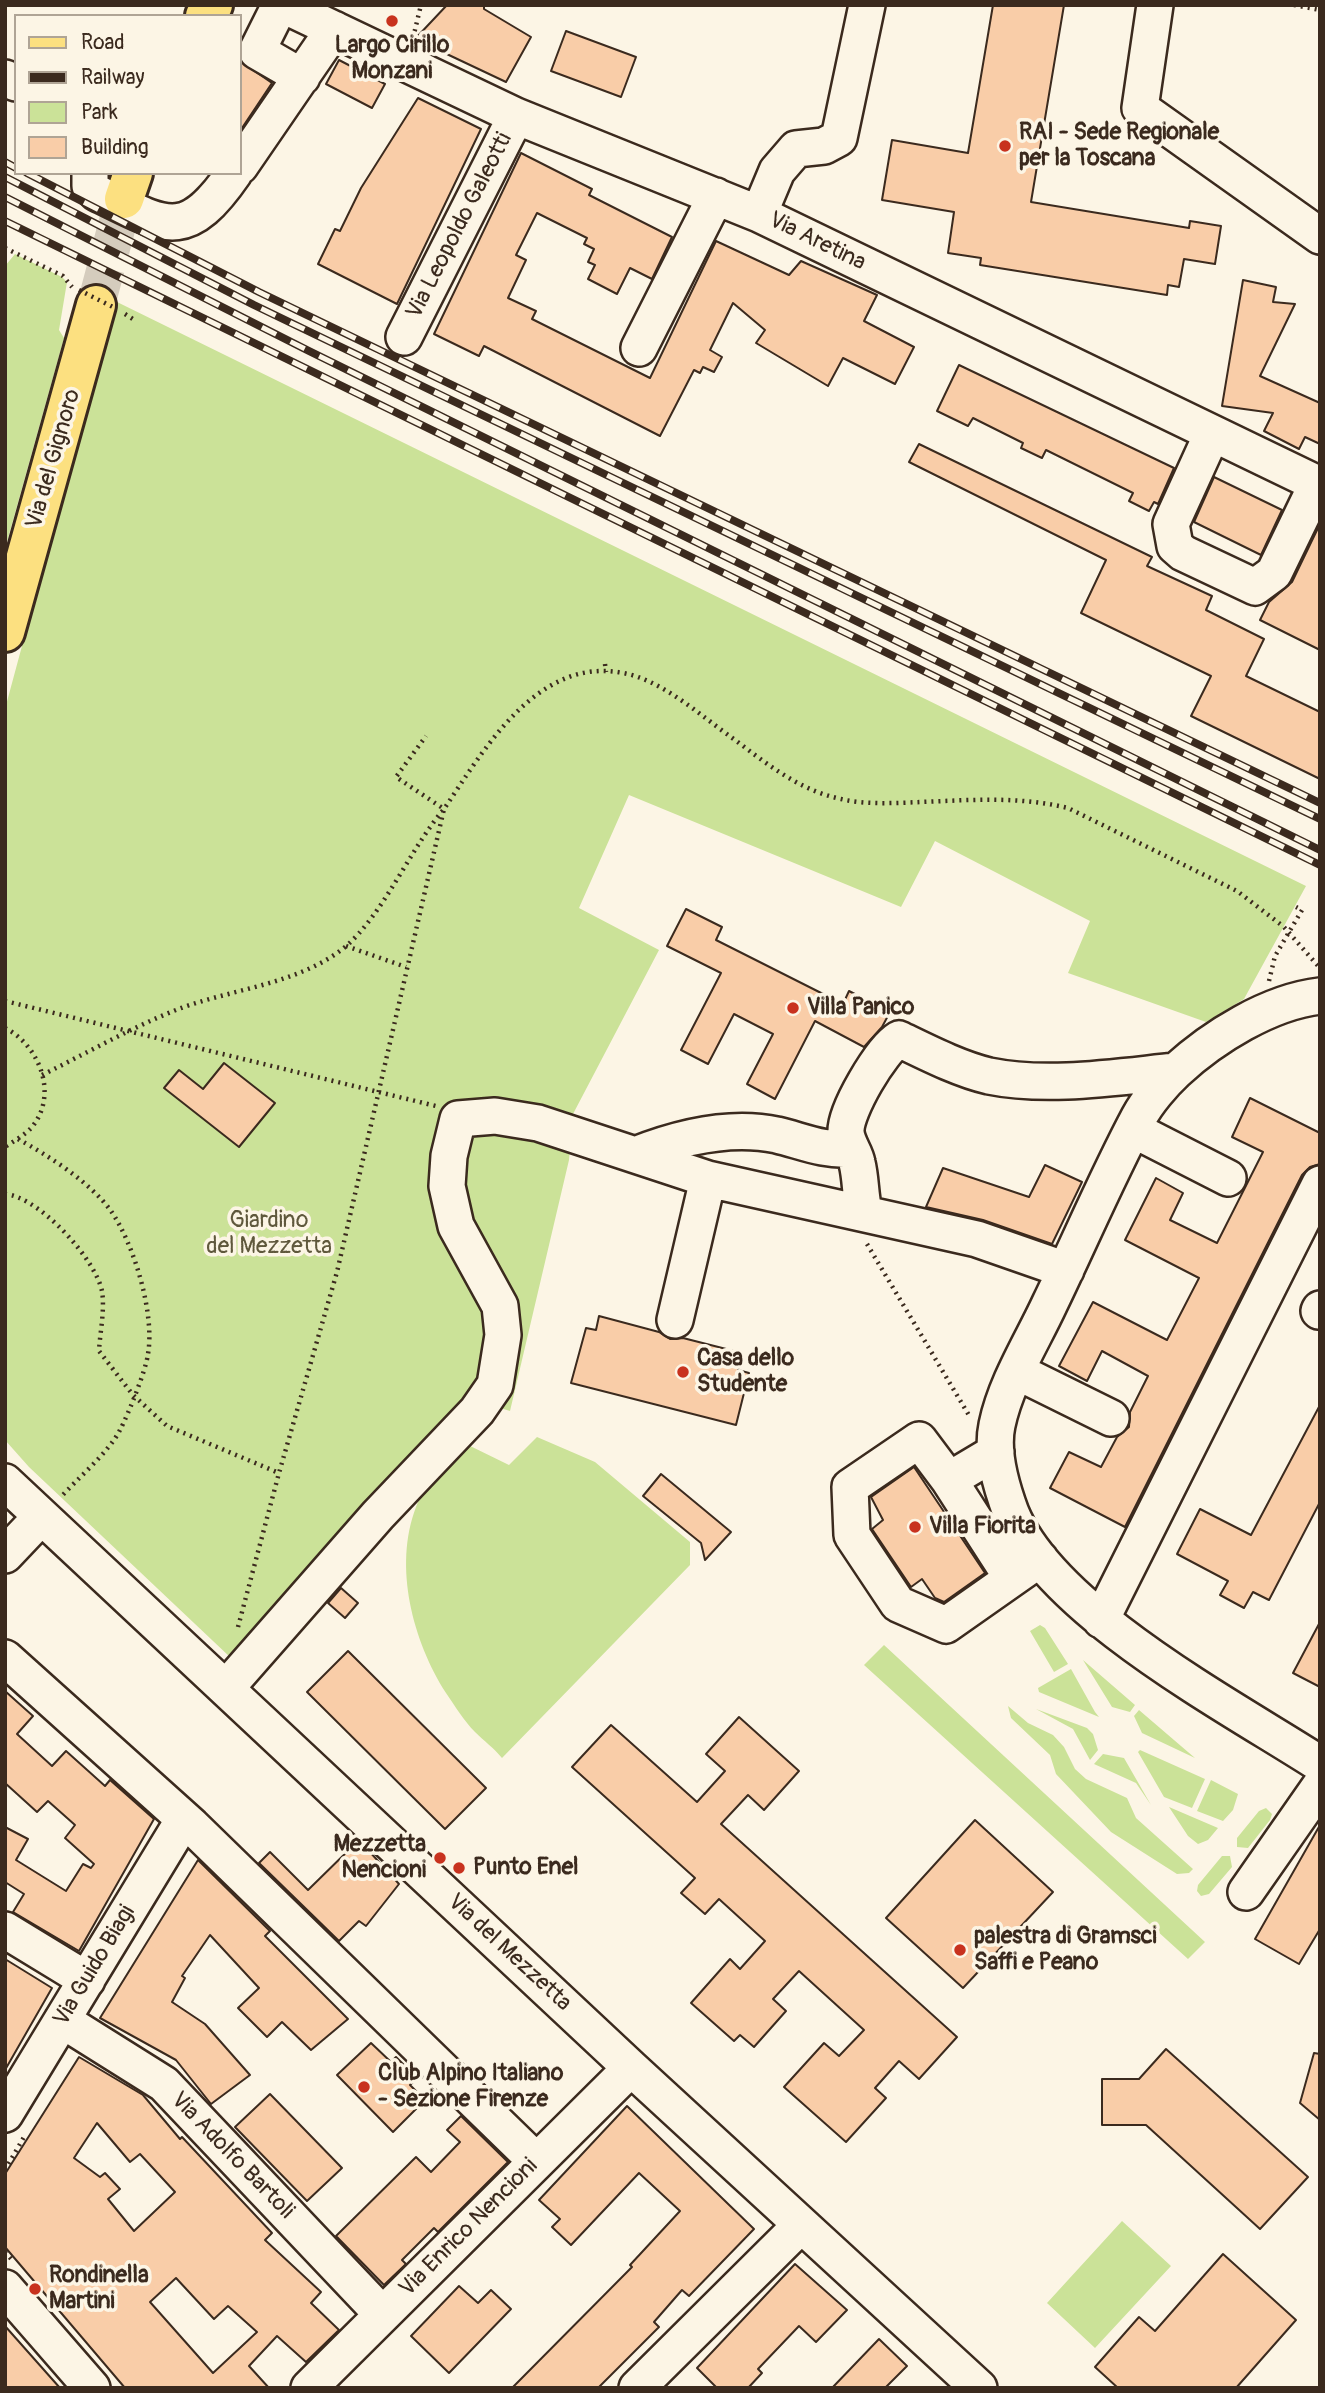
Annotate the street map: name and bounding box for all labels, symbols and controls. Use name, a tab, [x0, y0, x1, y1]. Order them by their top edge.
marker: Largo Cirillo Monzani	[384, 13, 400, 29]
legend	[14, 14, 242, 175]
text: Road	[81, 29, 125, 56]
place label: Largo Cirillo Monzani	[335, 32, 449, 86]
text: Railway	[81, 64, 145, 91]
text: Park	[81, 99, 118, 126]
place label: RAI - Sede Regionale per la Toscana	[1019, 119, 1219, 173]
street label: Via Leopoldo Galeotti	[401, 128, 519, 324]
text: Building	[81, 134, 148, 161]
marker: RAI - Sede Regionale per la Toscana	[997, 138, 1013, 154]
street label: Via Aretina	[764, 207, 870, 277]
street label: Via del Gignoro	[21, 386, 87, 532]
place label: Villa Panico	[807, 994, 914, 1022]
marker: Villa Panico	[785, 1000, 801, 1016]
park label: Giardino del Mezzetta	[206, 1207, 332, 1261]
place label: Casa dello Studente	[697, 1345, 794, 1399]
marker: Casa dello Studente	[675, 1364, 691, 1380]
place label: Villa Fiorita	[929, 1513, 1036, 1541]
marker: Villa Fiorita	[907, 1519, 923, 1535]
place label: Mezzetta Nencioni	[334, 1831, 426, 1885]
marker: Mezzetta Nencioni	[432, 1850, 448, 1866]
place label: Punto Enel	[473, 1854, 578, 1882]
marker: Punto Enel	[451, 1860, 467, 1876]
street label: Via del Mezzetta	[441, 1889, 577, 2017]
street label: Via Guido Biagi	[48, 1901, 142, 2031]
place label: palestra di Gramsci Saffi e Peano	[974, 1923, 1156, 1977]
marker: palestra di Gramsci Saffi e Peano	[952, 1942, 968, 1958]
place label: Club Alpino Italiano - Sezione Firenze	[378, 2060, 563, 2114]
marker: Club Alpino Italiano - Sezione Firenze	[356, 2079, 372, 2095]
street label: Via Adolfo Bartoli	[165, 2087, 299, 2225]
street label: Via Enrico Nencioni	[394, 2153, 544, 2303]
place label: Rondinella Martini	[49, 2262, 149, 2316]
marker: Rondinella Martini	[27, 2281, 43, 2297]

